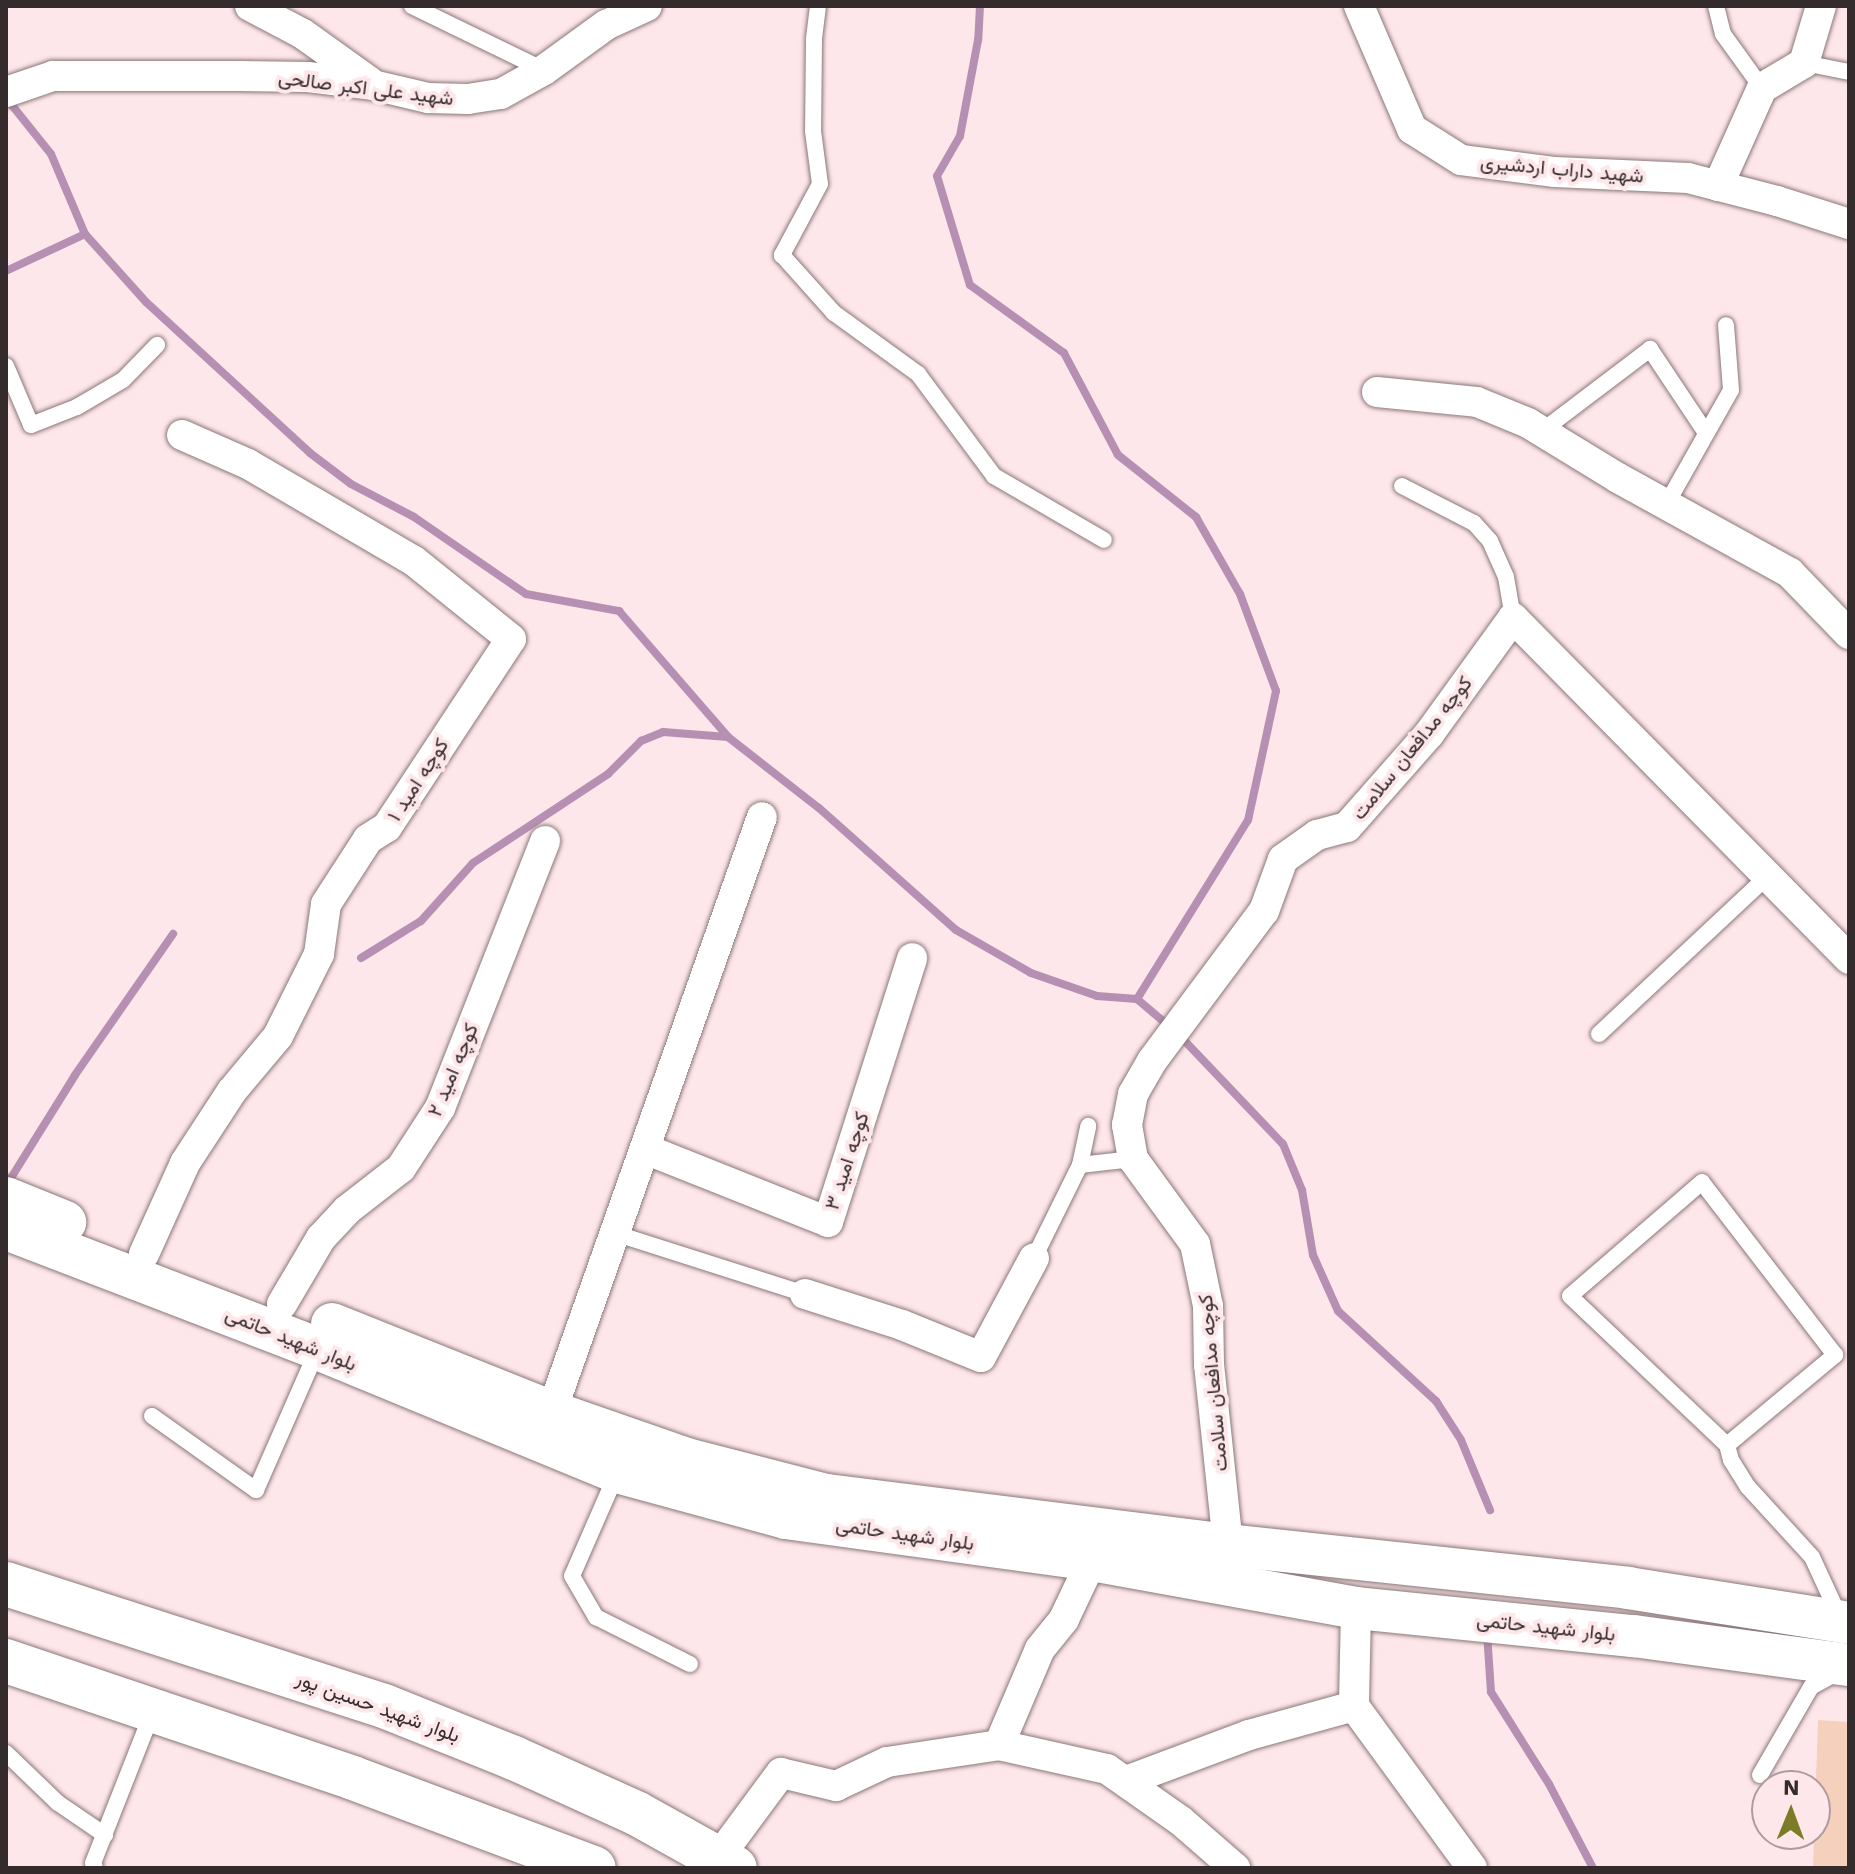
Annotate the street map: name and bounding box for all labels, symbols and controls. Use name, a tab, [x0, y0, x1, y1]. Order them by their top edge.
street label: شهید علی اکبر صالحی	[277, 65, 455, 111]
street label: شهید داراب اردشیری	[1479, 150, 1645, 188]
street label: کوچه مدافعان سلامت	[1347, 671, 1477, 825]
street label: کوچه امید ۱	[382, 734, 454, 826]
street label: کوچه امید ۲	[423, 1020, 483, 1120]
street label: کوچه امید ۳	[820, 1109, 874, 1213]
street label: کوچه مدافعان سلامت	[1193, 1294, 1233, 1472]
street label: بلوار شهید حاتمی	[222, 1302, 360, 1376]
street label: بلوار شهید حاتمی	[834, 1512, 976, 1556]
street label: بلوار شهید حاتمی	[1475, 1608, 1617, 1646]
street label: بلوار شهيد حسین پور	[293, 1666, 463, 1748]
north arrow	[1751, 1770, 1831, 1850]
text: N	[1783, 1775, 1800, 1800]

